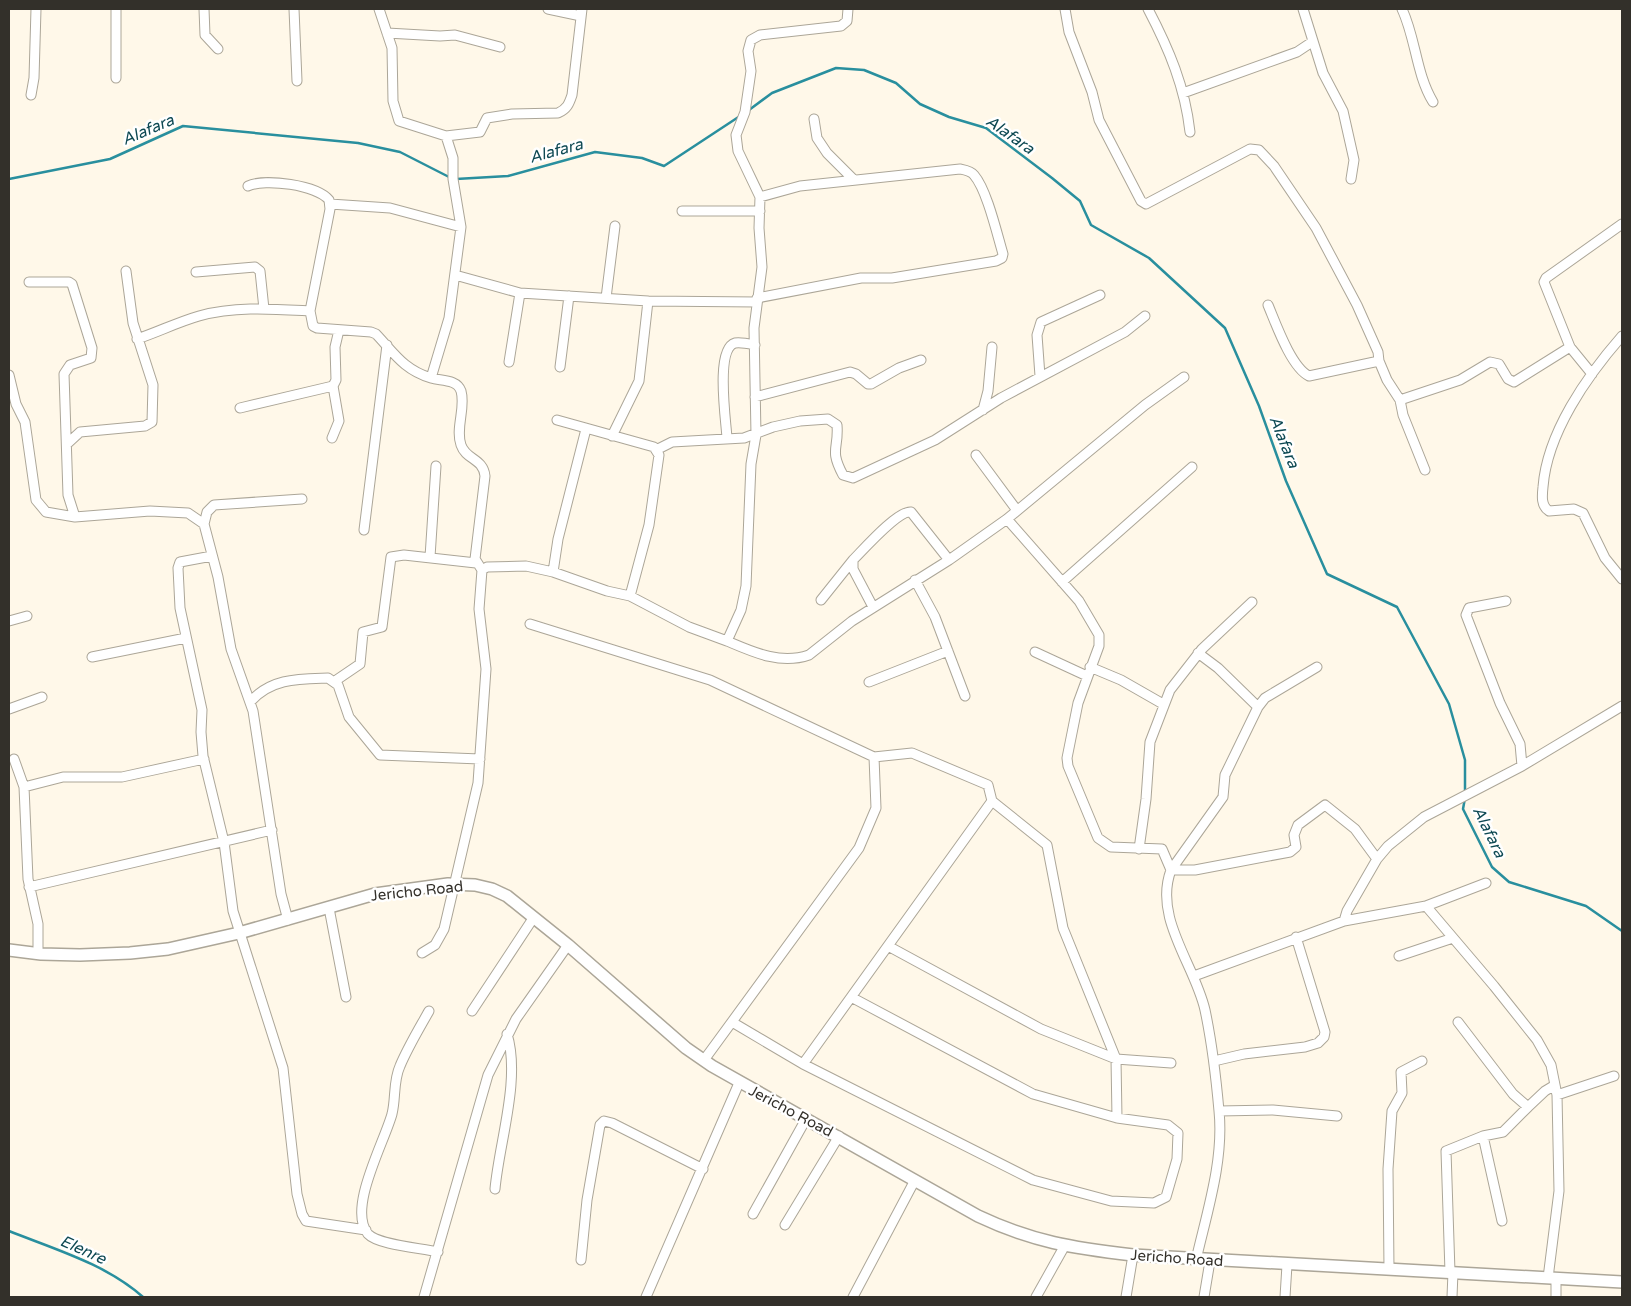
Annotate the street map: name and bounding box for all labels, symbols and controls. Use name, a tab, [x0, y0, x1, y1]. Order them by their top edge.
water label: Alafara	[119, 110, 178, 150]
water label: Alafara	[982, 111, 1039, 159]
water label: Alafara	[527, 134, 586, 168]
water label: Alafara	[1265, 413, 1304, 472]
water label: Alafara	[1468, 803, 1510, 862]
street label: Jericho Road	[370, 877, 464, 905]
street label: Jericho Road	[746, 1081, 836, 1141]
water label: Elenre	[57, 1231, 110, 1269]
street label: Jericho Road	[1130, 1246, 1224, 1270]

